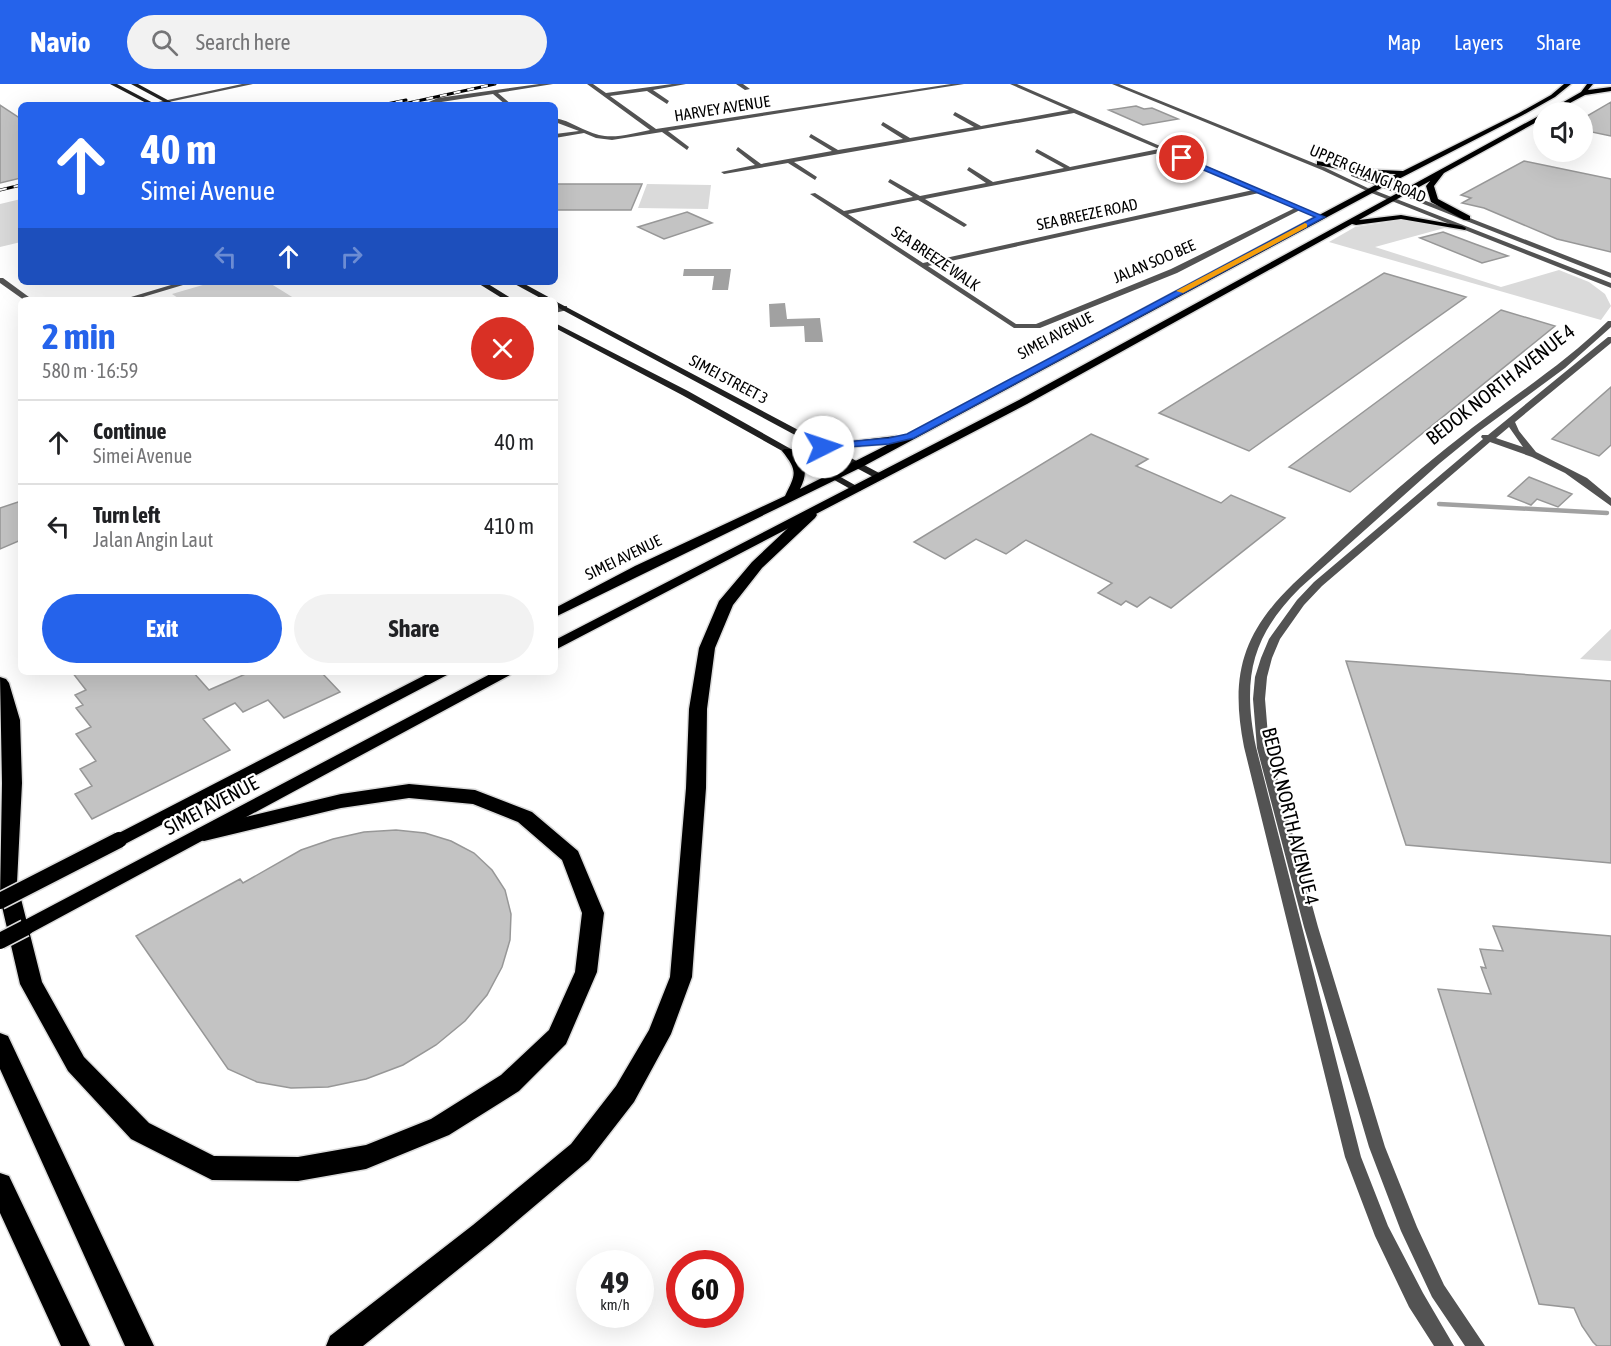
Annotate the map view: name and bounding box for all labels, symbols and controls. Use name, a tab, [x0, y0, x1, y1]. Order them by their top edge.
search box	[127, 15, 547, 69]
text: Navio	[30, 26, 91, 58]
icon: search	[148, 26, 181, 59]
text: Search here	[196, 29, 291, 55]
text: Map	[1387, 30, 1421, 54]
text: Layers	[1454, 30, 1504, 54]
text: Share	[1537, 30, 1581, 54]
street label: HARVEY AVENUE	[673, 92, 771, 124]
map controls	[1533, 102, 1593, 162]
button: sound	[1533, 102, 1593, 162]
text: 40 m	[141, 125, 216, 173]
icon: ahead	[42, 126, 120, 204]
pin	[1156, 132, 1207, 183]
street label: UPPER CHANGI ROAD	[1307, 140, 1429, 206]
icon: arrive	[1165, 141, 1198, 174]
text: Simei Avenue	[141, 175, 275, 206]
street label: SEA BREEZE ROAD	[1035, 194, 1139, 234]
street label: SEA BREEZE WALK	[889, 222, 984, 294]
street label: JALAN SOO BEE	[1110, 236, 1198, 286]
icon: left	[209, 240, 242, 273]
icon: ahead	[272, 240, 305, 273]
icon: right	[335, 240, 368, 273]
street label: SIMEI AVENUE	[1014, 308, 1096, 362]
text: 2 min	[42, 315, 116, 357]
button: close	[471, 317, 534, 380]
street label: BEDOK NORTH AVENUE 4	[1421, 319, 1579, 449]
street label: SIMEI STREET 3	[686, 351, 772, 407]
text: 580 m · 16:59	[42, 359, 138, 382]
position arrow	[791, 415, 855, 479]
text: Continue	[93, 418, 167, 444]
icon: ahead	[42, 426, 75, 459]
text: 40 m	[494, 429, 534, 455]
text: Simei Avenue	[93, 444, 192, 467]
text: Turn left	[93, 502, 160, 528]
icon: left	[42, 510, 75, 543]
text: 410 m	[484, 513, 534, 539]
text: Jalan Angin Laut	[93, 528, 213, 551]
street label: SIMEI AVENUE	[582, 531, 664, 583]
button: Exit	[42, 594, 282, 663]
button: Share	[294, 594, 534, 663]
street label: BEDOK NORTH AVENUE 4	[1258, 725, 1324, 907]
street label: SIMEI AVENUE	[160, 770, 262, 839]
speed limit sign: 60	[666, 1250, 744, 1328]
text: 49	[601, 1265, 629, 1299]
text: km/h	[600, 1296, 630, 1313]

